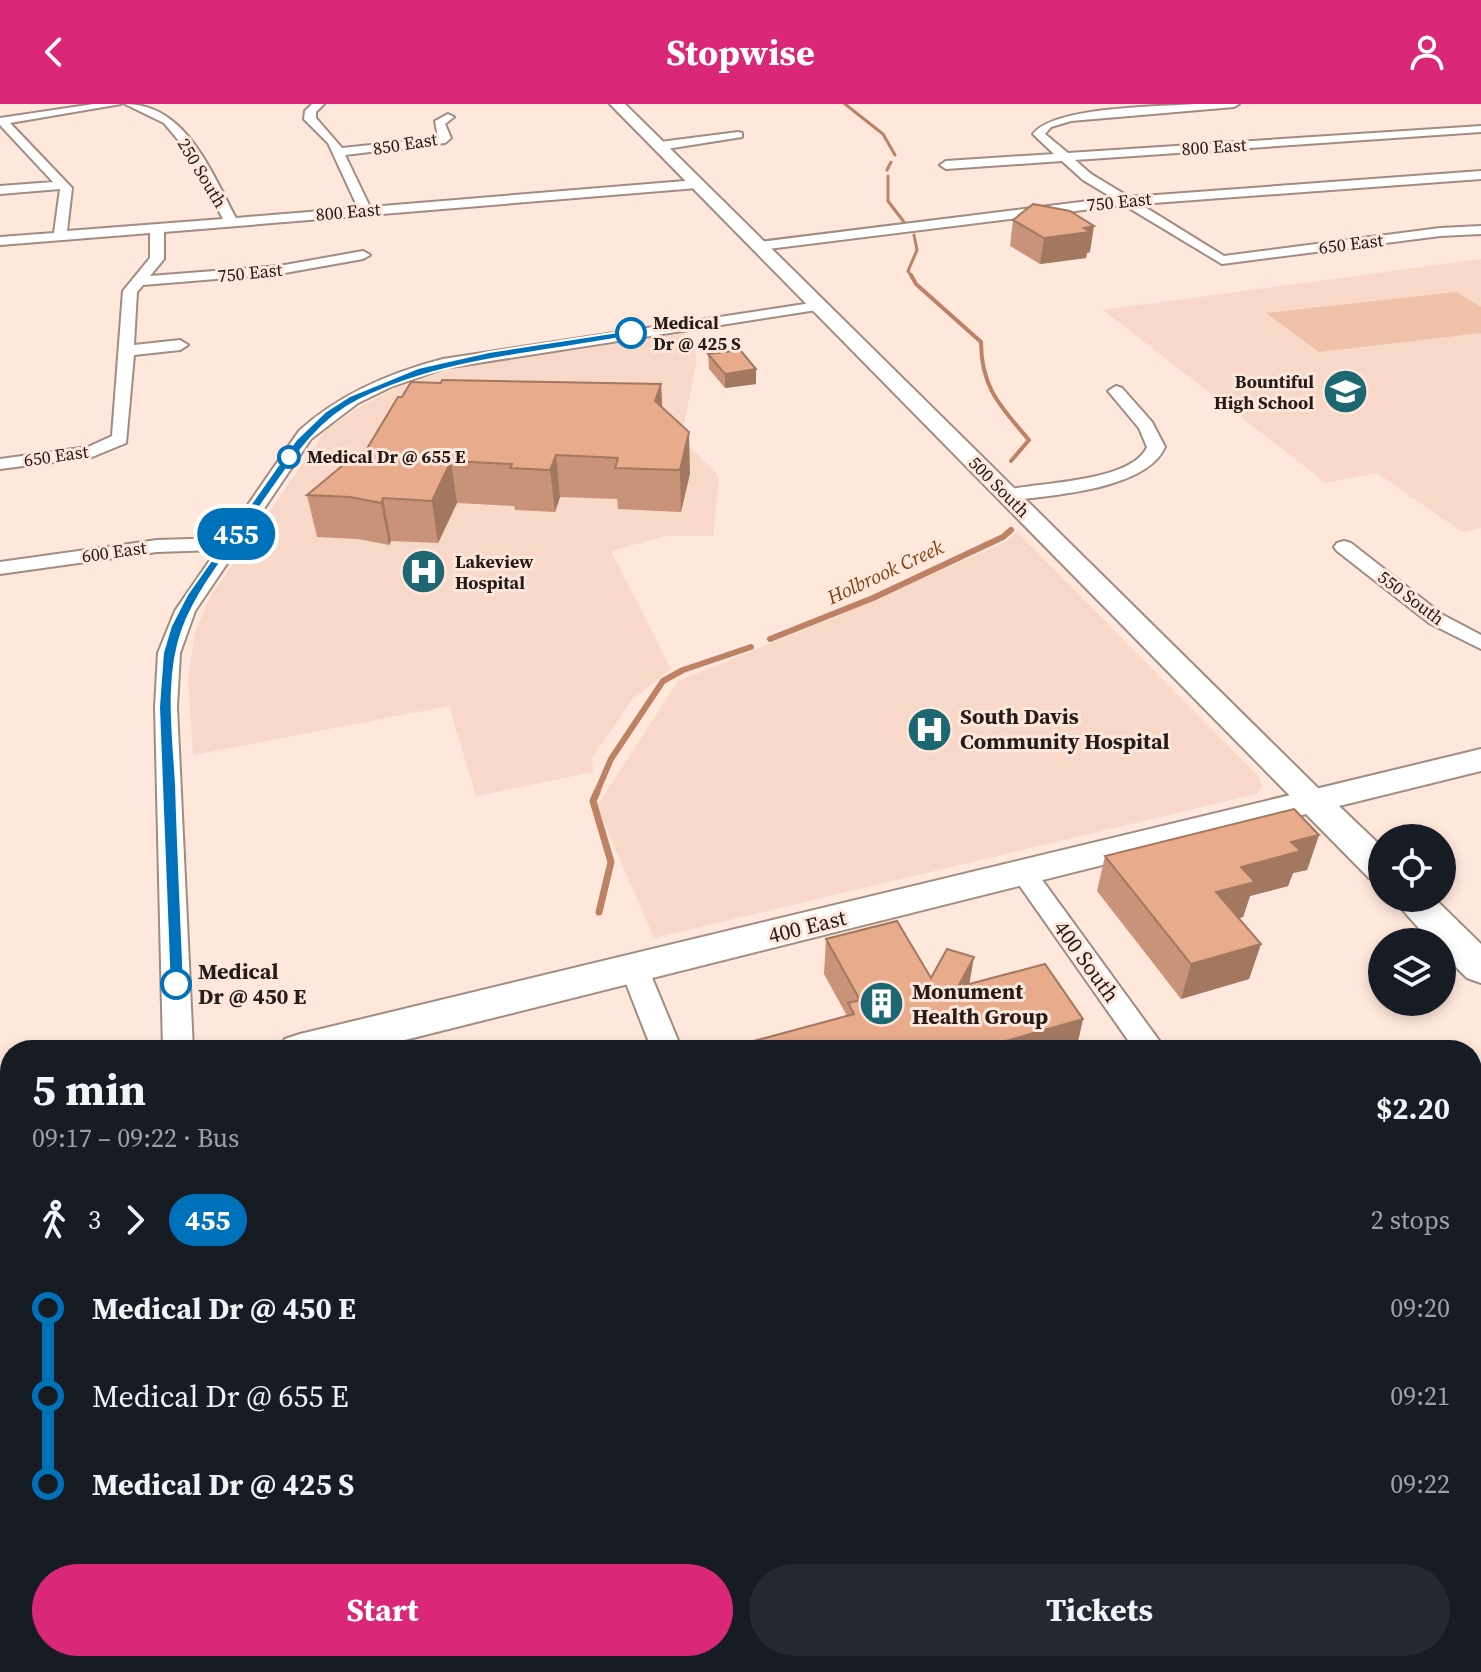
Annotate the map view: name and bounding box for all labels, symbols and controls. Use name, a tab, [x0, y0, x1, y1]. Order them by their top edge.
text: Stopwise	[666, 28, 815, 77]
icon: back	[32, 30, 76, 74]
icon: person	[1405, 30, 1449, 74]
street label: 850 East	[371, 126, 439, 161]
street label: 800 East	[1181, 132, 1247, 161]
street label: 250 South	[172, 133, 233, 212]
street label: 750 East	[1085, 186, 1153, 217]
street label: 800 East	[315, 196, 382, 227]
street label: 650 East	[1317, 227, 1385, 260]
street label: 750 East	[216, 257, 284, 288]
place label: Medical Dr @ 425 S	[653, 310, 741, 356]
marker: Medical Dr @ 425 S	[616, 318, 646, 348]
school or university icon: Bountiful High School	[1321, 368, 1369, 416]
place label: Bountiful High School	[1214, 369, 1314, 415]
street label: 650 East	[22, 439, 90, 472]
place label: Medical Dr @ 655 E	[307, 444, 466, 469]
marker: Medical Dr @ 655 E	[278, 446, 300, 468]
street label: 500 South	[963, 450, 1036, 523]
line badge: 455	[190, 508, 282, 560]
text: 455	[213, 515, 259, 553]
water label: Holbrook Creek	[821, 533, 948, 612]
street label: 600 East	[80, 535, 148, 568]
hospital icon: Lakeview Hospital	[400, 548, 448, 596]
place label: Lakeview Hospital	[455, 549, 534, 595]
street label: 550 South	[1373, 564, 1450, 631]
place label: South Davis Community Hospital	[960, 701, 1170, 756]
hospital icon: South Davis Community Hospital	[905, 705, 953, 753]
map controls	[1368, 824, 1456, 1016]
button: locate	[1368, 824, 1456, 912]
street label: 400 East	[765, 902, 850, 950]
street label: 400 South	[1047, 914, 1127, 1008]
button: layers	[1368, 928, 1456, 1016]
place label: Medical Dr @ 450 E	[198, 956, 306, 1011]
marker: Medical Dr @ 450 E	[161, 969, 191, 999]
place label: Monument Health Group	[912, 976, 1048, 1031]
building icon: Monument Health Group	[857, 980, 905, 1028]
text: 5 min	[32, 1059, 146, 1120]
text: $2.20	[1376, 1088, 1450, 1129]
text: 09:17 – 09:22 · Bus	[32, 1120, 239, 1156]
icon: walk	[32, 1198, 76, 1242]
icon: forward	[113, 1198, 157, 1242]
text: 455	[185, 1201, 231, 1239]
text: 3	[88, 1202, 101, 1238]
text: 2 stops	[1371, 1202, 1450, 1238]
text: Medical Dr @ 450 E	[92, 1288, 356, 1329]
text: 09:20	[1390, 1290, 1450, 1326]
text: Medical Dr @ 655 E	[92, 1376, 349, 1417]
text: 09:21	[1390, 1378, 1450, 1414]
text: Medical Dr @ 425 S	[92, 1464, 354, 1505]
text: 09:22	[1390, 1466, 1450, 1502]
button: Start	[32, 1564, 733, 1656]
button: Tickets	[749, 1564, 1450, 1656]

